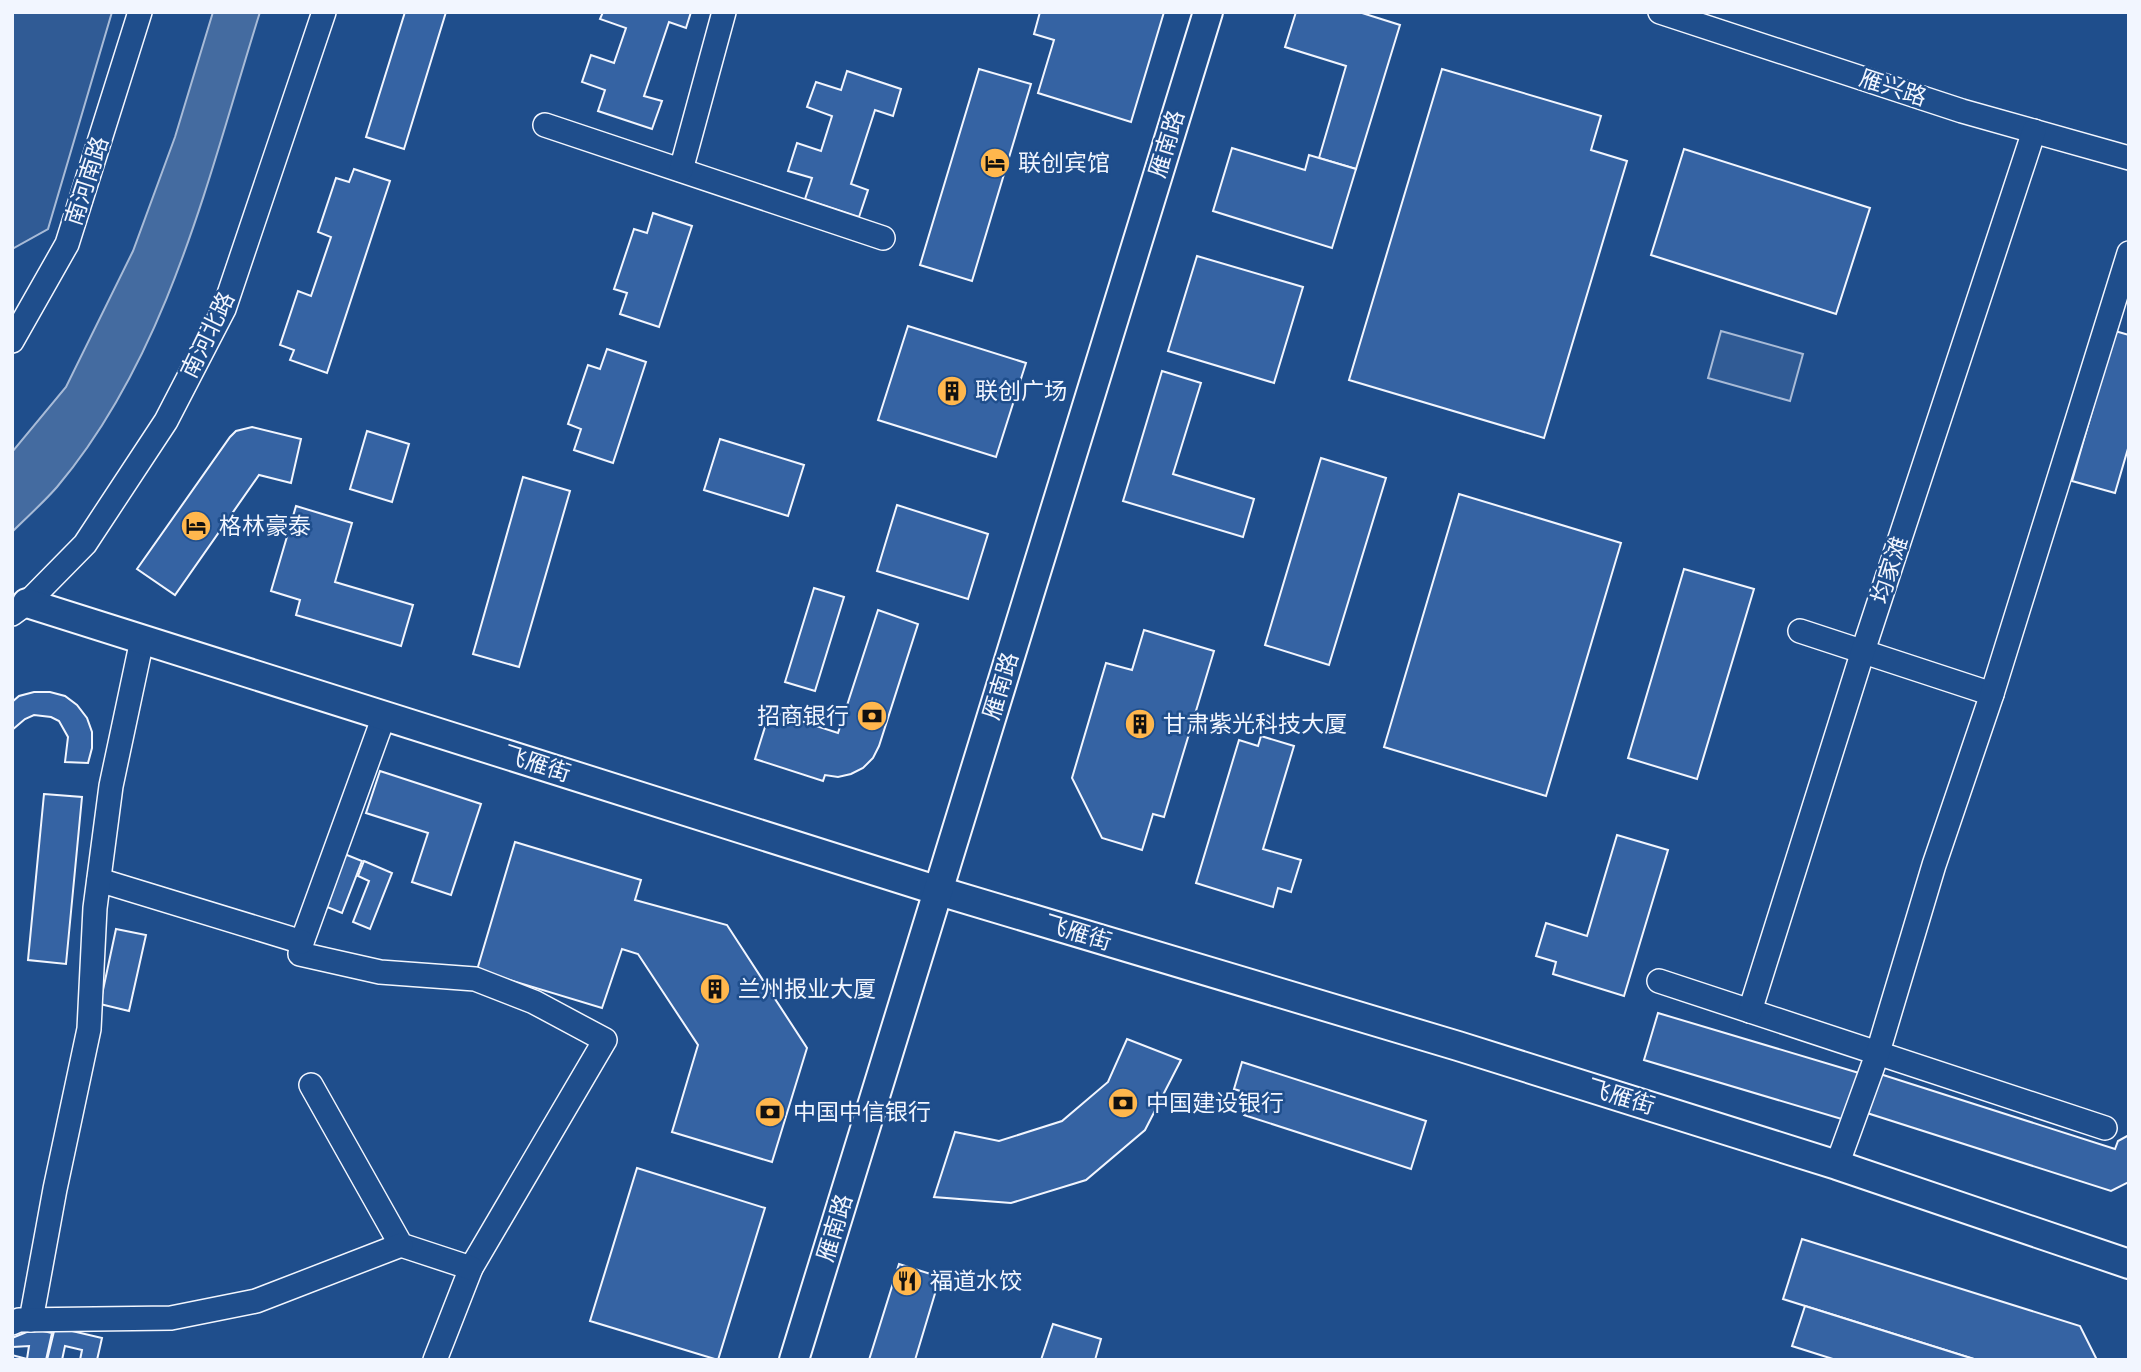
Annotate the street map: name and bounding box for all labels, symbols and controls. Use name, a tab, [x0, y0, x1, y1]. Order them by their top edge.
street label: 雁兴路	[1856, 64, 1930, 112]
street label: 雁南路	[1144, 107, 1190, 181]
street label: 南河南路	[60, 133, 114, 229]
hotel icon: 联创宾馆	[978, 146, 1012, 180]
place label: 联创宾馆	[1018, 150, 1110, 177]
street label: 南河北路	[176, 288, 240, 382]
building icon: 联创广场	[935, 374, 969, 408]
place label: 联创广场	[975, 378, 1067, 405]
hotel icon: 格林豪泰	[179, 509, 213, 543]
place label: 格林豪泰	[219, 513, 311, 540]
street label: 均家滩	[1866, 533, 1914, 607]
street label: 雁南路	[978, 649, 1024, 723]
bank icon: 招商银行	[855, 699, 889, 733]
place label: 招商银行	[757, 703, 849, 730]
building icon: 甘肃紫光科技大厦	[1123, 707, 1157, 741]
place label: 甘肃紫光科技大厦	[1163, 711, 1347, 738]
street label: 飞雁街	[500, 740, 574, 788]
street label: 飞雁街	[1041, 910, 1115, 956]
building icon: 兰州报业大厦	[698, 972, 732, 1006]
place label: 兰州报业大厦	[738, 976, 876, 1003]
street label: 飞雁街	[1584, 1074, 1658, 1120]
bank icon: 中国建设银行	[1106, 1086, 1140, 1120]
place label: 中国建设银行	[1146, 1090, 1284, 1117]
bank icon: 中国中信银行	[753, 1095, 787, 1129]
place label: 中国中信银行	[793, 1099, 931, 1126]
street label: 雁南路	[812, 1191, 858, 1265]
restaurant icon: 福道水饺	[890, 1264, 924, 1298]
place label: 福道水饺	[930, 1268, 1022, 1295]

